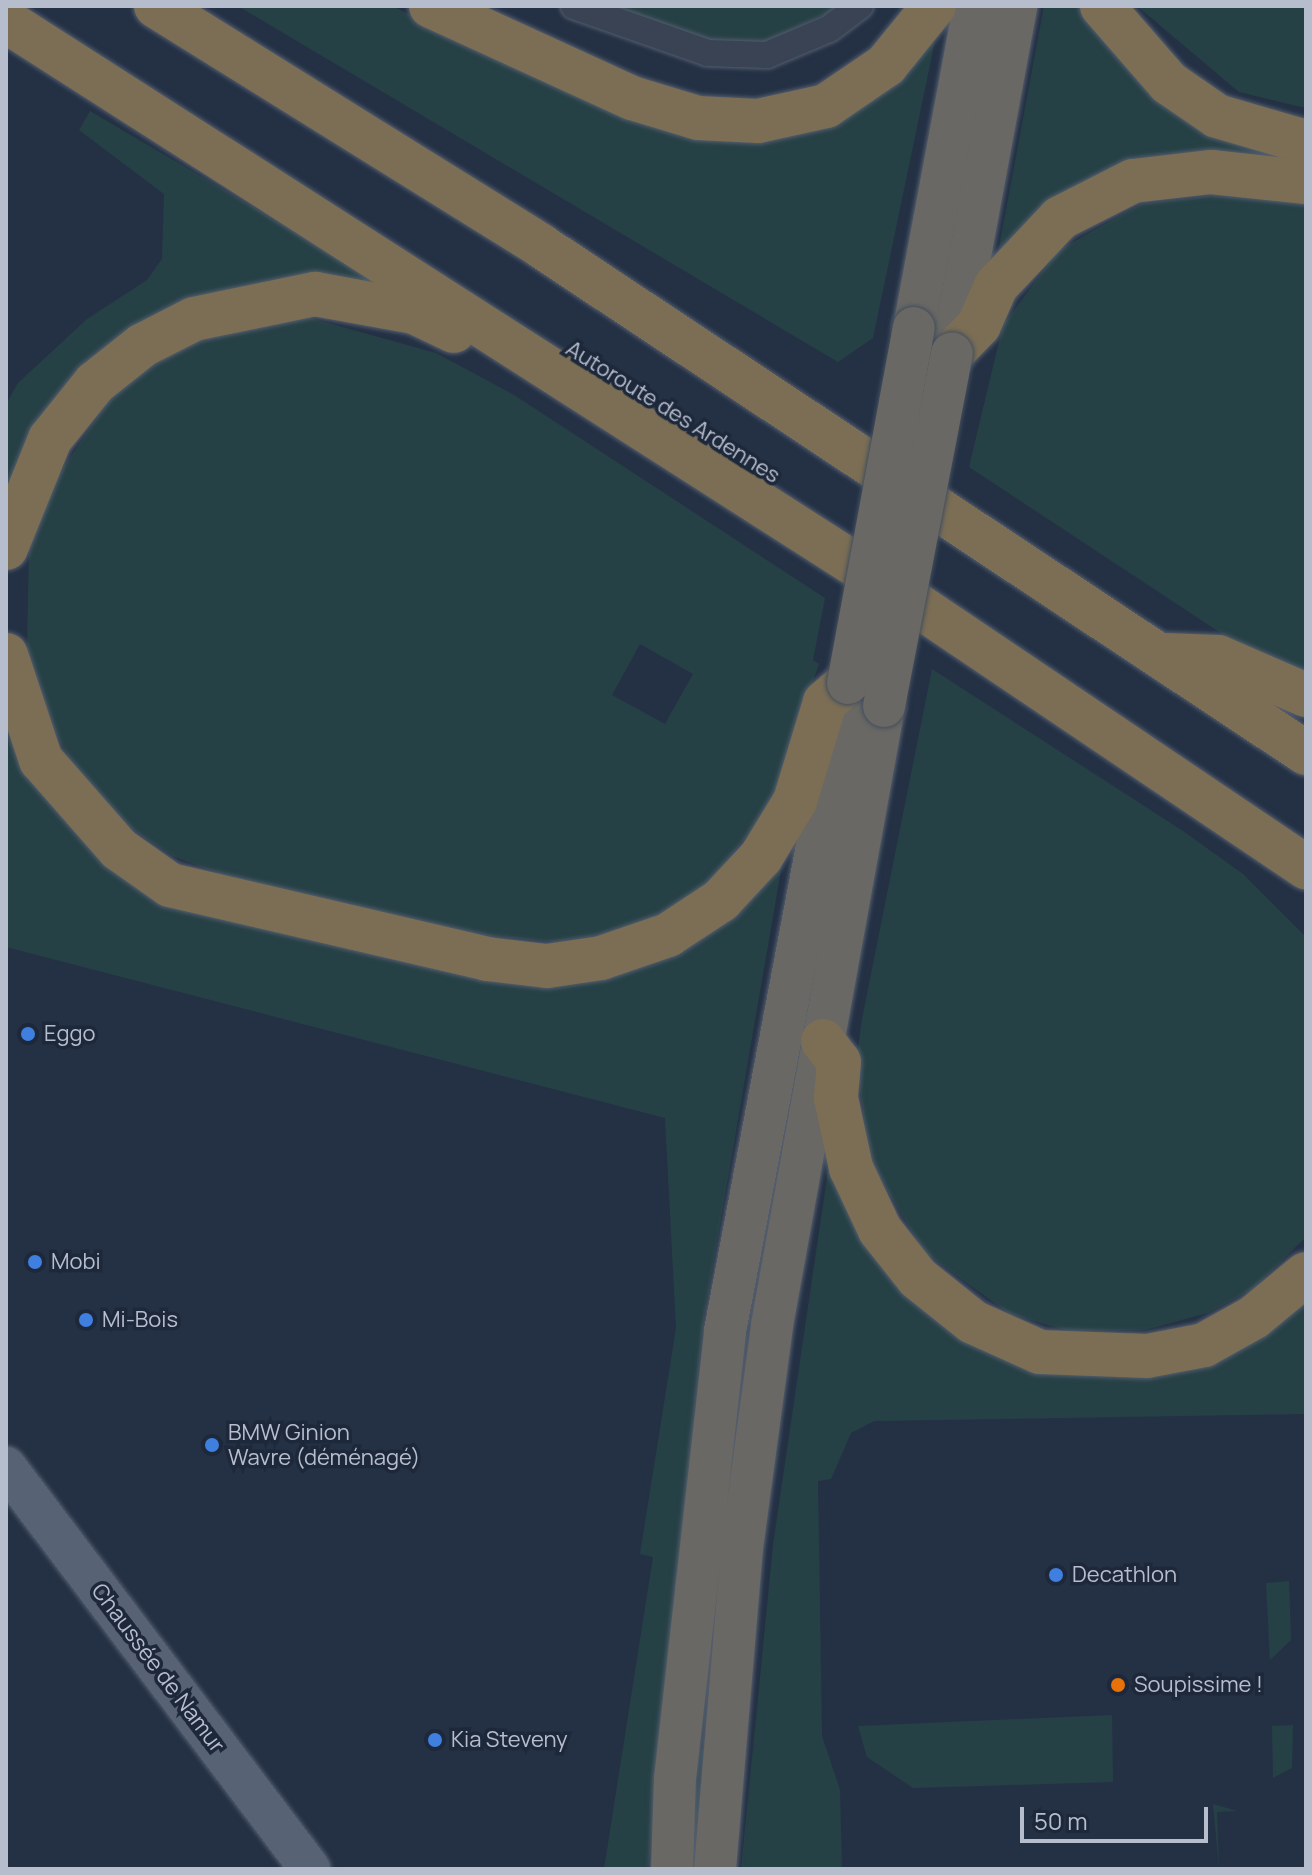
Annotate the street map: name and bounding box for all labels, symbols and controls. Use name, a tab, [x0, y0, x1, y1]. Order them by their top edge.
street label: Autoroute des Ardennes	[561, 335, 785, 489]
place label: Eggo	[44, 1021, 96, 1047]
marker: Eggo	[19, 1025, 37, 1043]
place label: Mobi	[51, 1249, 101, 1275]
marker: Mobi	[26, 1253, 44, 1271]
place label: Mi-Bois	[102, 1307, 178, 1333]
marker: Mi-Bois	[77, 1311, 95, 1329]
place label: BMW Ginion Wavre (déménagé)	[228, 1419, 420, 1470]
marker: BMW Ginion Wavre (déménagé)	[203, 1436, 221, 1454]
place label: Decathlon	[1072, 1562, 1177, 1588]
marker: Decathlon	[1047, 1566, 1065, 1584]
street label: Chaussée de Namur	[86, 1578, 230, 1758]
place label: Soupissime !	[1134, 1672, 1263, 1698]
marker: Soupissime !	[1109, 1676, 1127, 1694]
place label: Kia Steveny	[451, 1727, 568, 1753]
marker: Kia Steveny	[426, 1731, 444, 1749]
scale bar	[1024, 1791, 1212, 1841]
text: 50 m	[1034, 1804, 1088, 1837]

